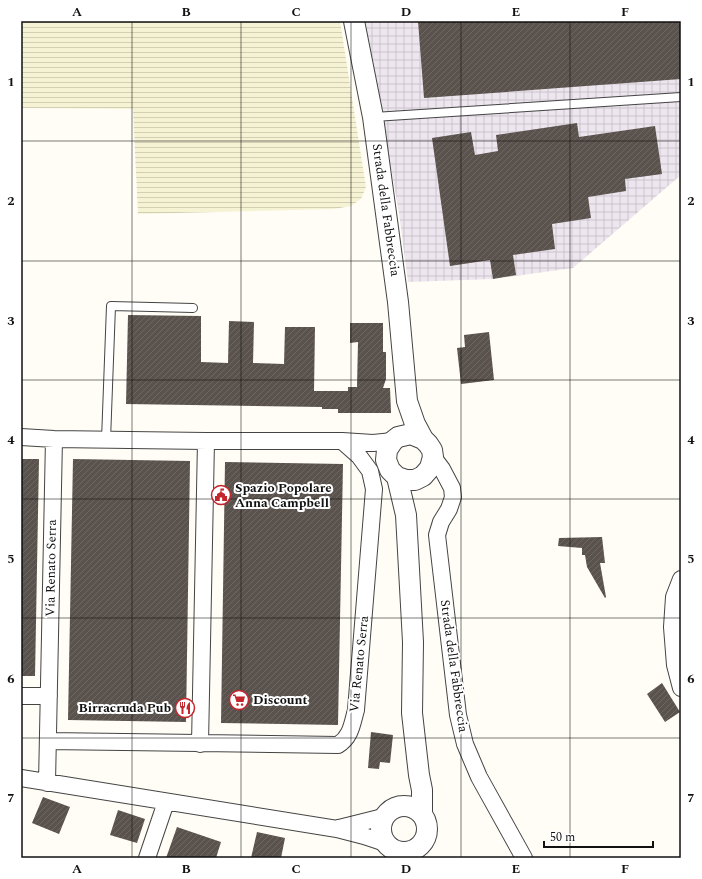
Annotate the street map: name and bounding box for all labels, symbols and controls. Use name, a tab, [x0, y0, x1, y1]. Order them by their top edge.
text: A	[72, 2, 82, 22]
text: B	[181, 2, 191, 22]
text: C	[291, 2, 301, 22]
text: D	[401, 2, 411, 22]
text: E	[512, 2, 521, 22]
text: F	[621, 2, 629, 22]
text: 1	[7, 72, 15, 92]
text: 1	[687, 72, 695, 92]
street label: Strada della Fabbreccia	[367, 142, 405, 278]
text: 2	[7, 191, 15, 211]
text: 2	[687, 191, 695, 211]
text: 3	[7, 311, 15, 331]
text: 3	[687, 311, 695, 331]
text: 4	[7, 430, 15, 450]
text: 4	[687, 430, 695, 450]
place label: Spazio Popolare Anna Campbell	[235, 478, 332, 513]
public building icon: Spazio Popolare Anna Campbell	[210, 484, 232, 506]
street label: Via Renato Serra	[40, 519, 62, 617]
text: 5	[7, 549, 15, 569]
text: 5	[687, 549, 695, 569]
street label: Strada della Fabbreccia	[435, 598, 473, 734]
street label: Via Renato Serra	[344, 614, 374, 713]
text: 6	[7, 669, 15, 689]
text: 6	[687, 669, 695, 689]
supermarket icon: Discount	[228, 689, 250, 711]
place label: Discount	[253, 690, 307, 710]
restaurant icon: Birracruda Pub	[174, 697, 196, 719]
place label: Birracruda Pub	[79, 698, 171, 718]
text: 7	[7, 788, 15, 808]
text: 7	[687, 788, 695, 808]
scale bar	[544, 823, 653, 849]
text: 50 m	[550, 828, 575, 847]
text: A	[72, 859, 82, 879]
text: B	[181, 859, 191, 879]
text: C	[291, 859, 301, 879]
text: D	[401, 859, 411, 879]
text: E	[512, 859, 521, 879]
text: F	[621, 859, 629, 879]

